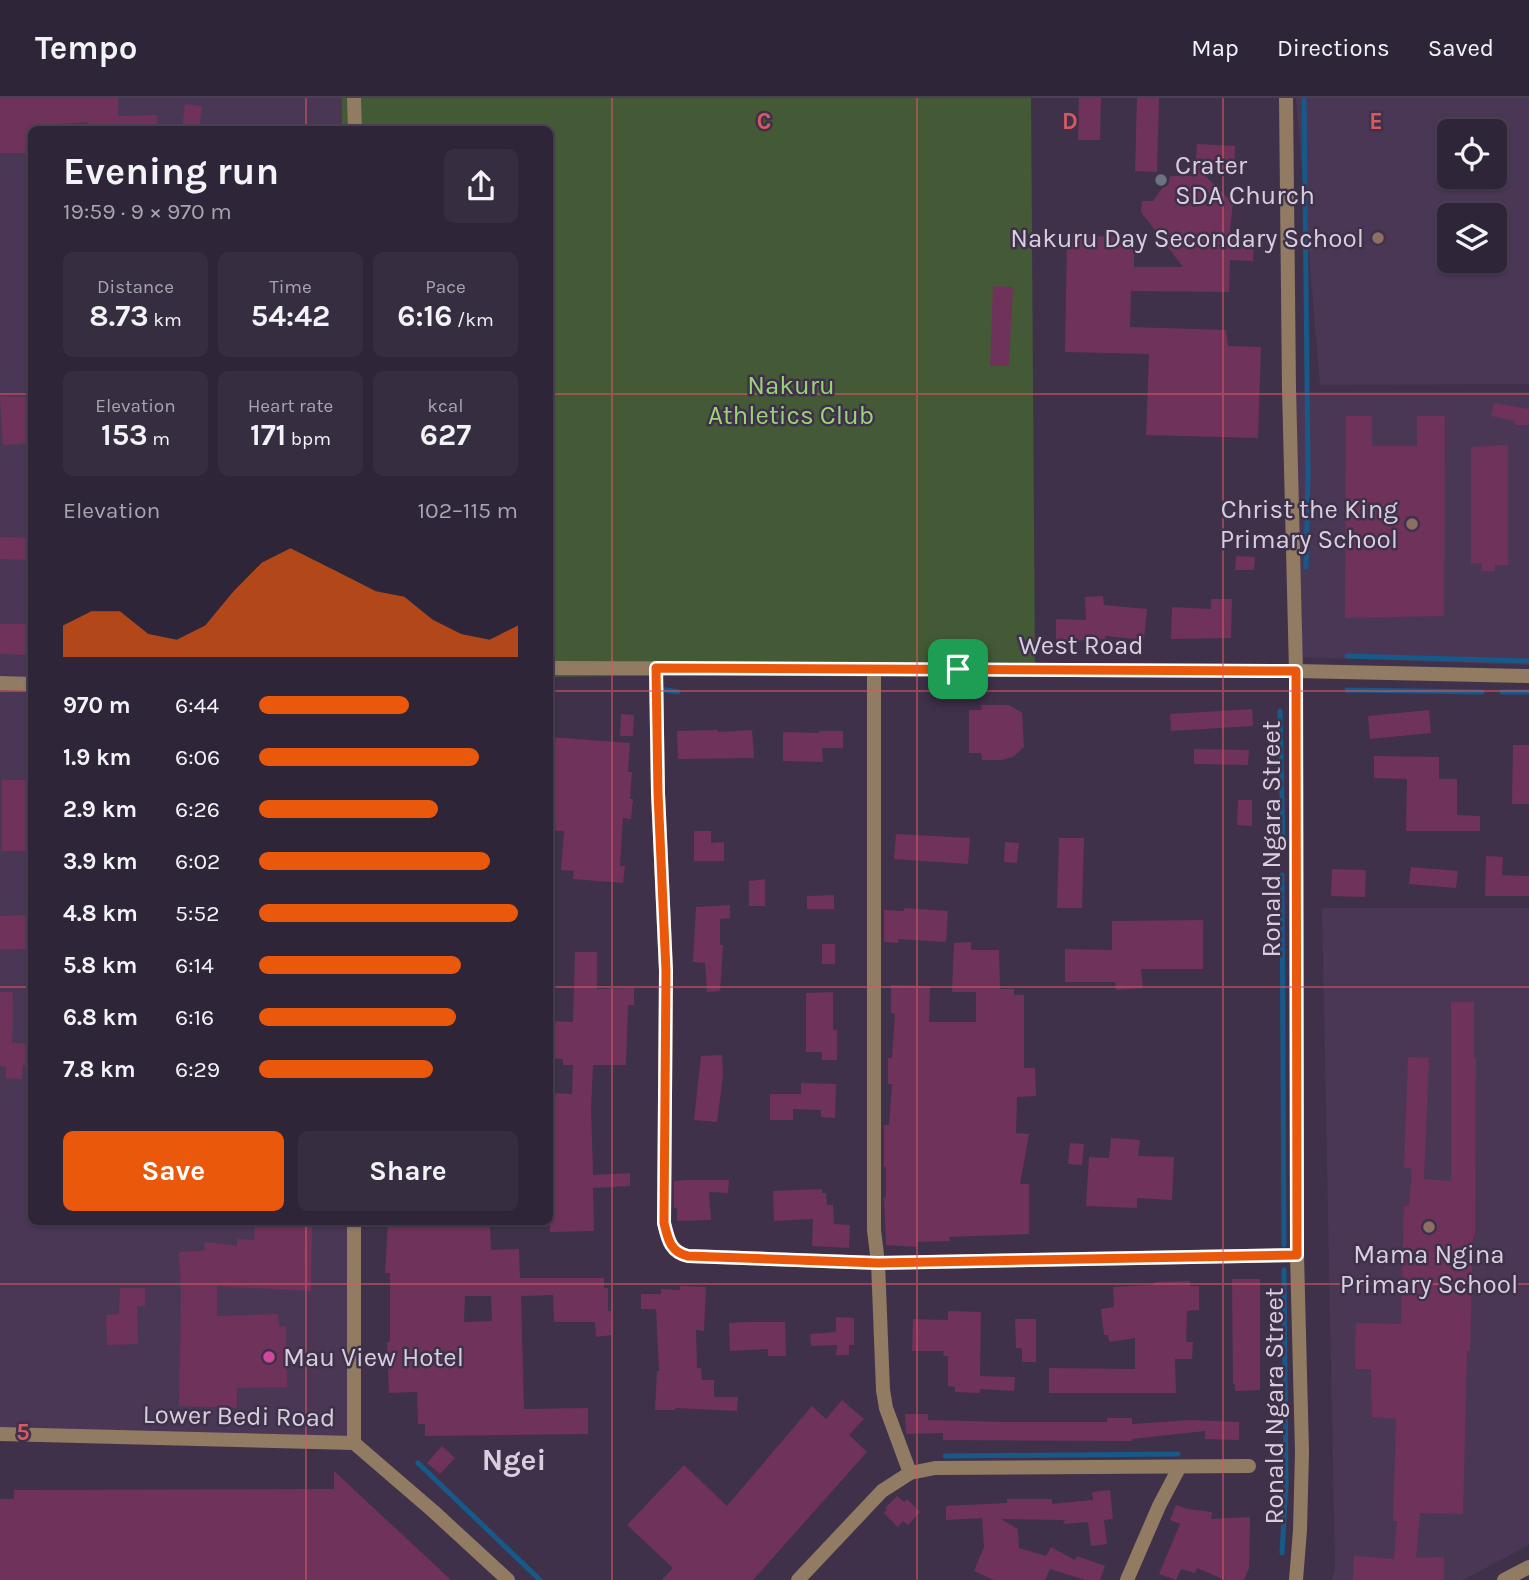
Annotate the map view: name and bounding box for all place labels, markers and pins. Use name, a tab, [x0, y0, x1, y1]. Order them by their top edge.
place label: Crater SDA Church	[1175, 150, 1315, 211]
marker: Crater SDA Church	[1153, 172, 1169, 188]
place label: Nakuru Day Secondary School	[1010, 223, 1364, 254]
marker: Nakuru Day Secondary School	[1370, 230, 1386, 246]
place label: Christ the King Primary School	[1220, 494, 1398, 555]
marker: Christ the King Primary School	[1404, 516, 1420, 532]
pin	[928, 639, 988, 699]
marker: Mama Ngina Primary School	[1421, 1219, 1437, 1235]
place label: Mama Ngina Primary School	[1340, 1239, 1518, 1300]
place label: Mau View Hotel	[283, 1342, 464, 1373]
marker: Mau View Hotel	[261, 1349, 277, 1365]

